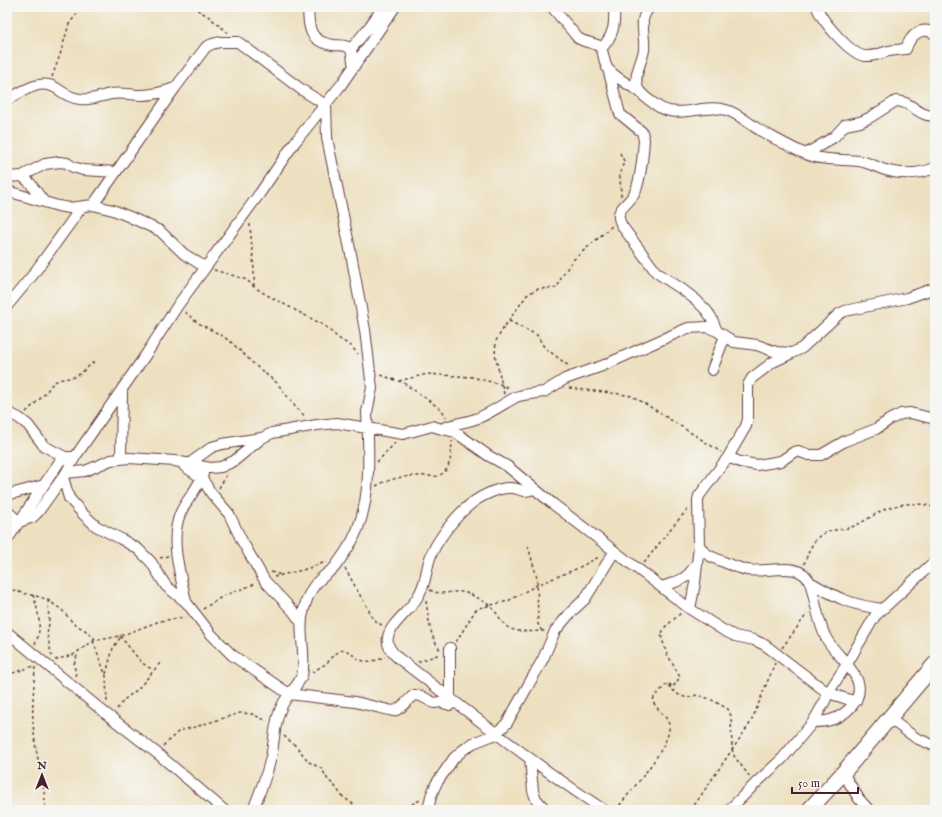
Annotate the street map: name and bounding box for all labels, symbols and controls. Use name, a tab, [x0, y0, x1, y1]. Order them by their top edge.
north arrow	[22, 755, 62, 795]
text: N	[36, 759, 47, 773]
scale bar	[792, 769, 858, 795]
text: 50 m	[798, 776, 820, 791]

